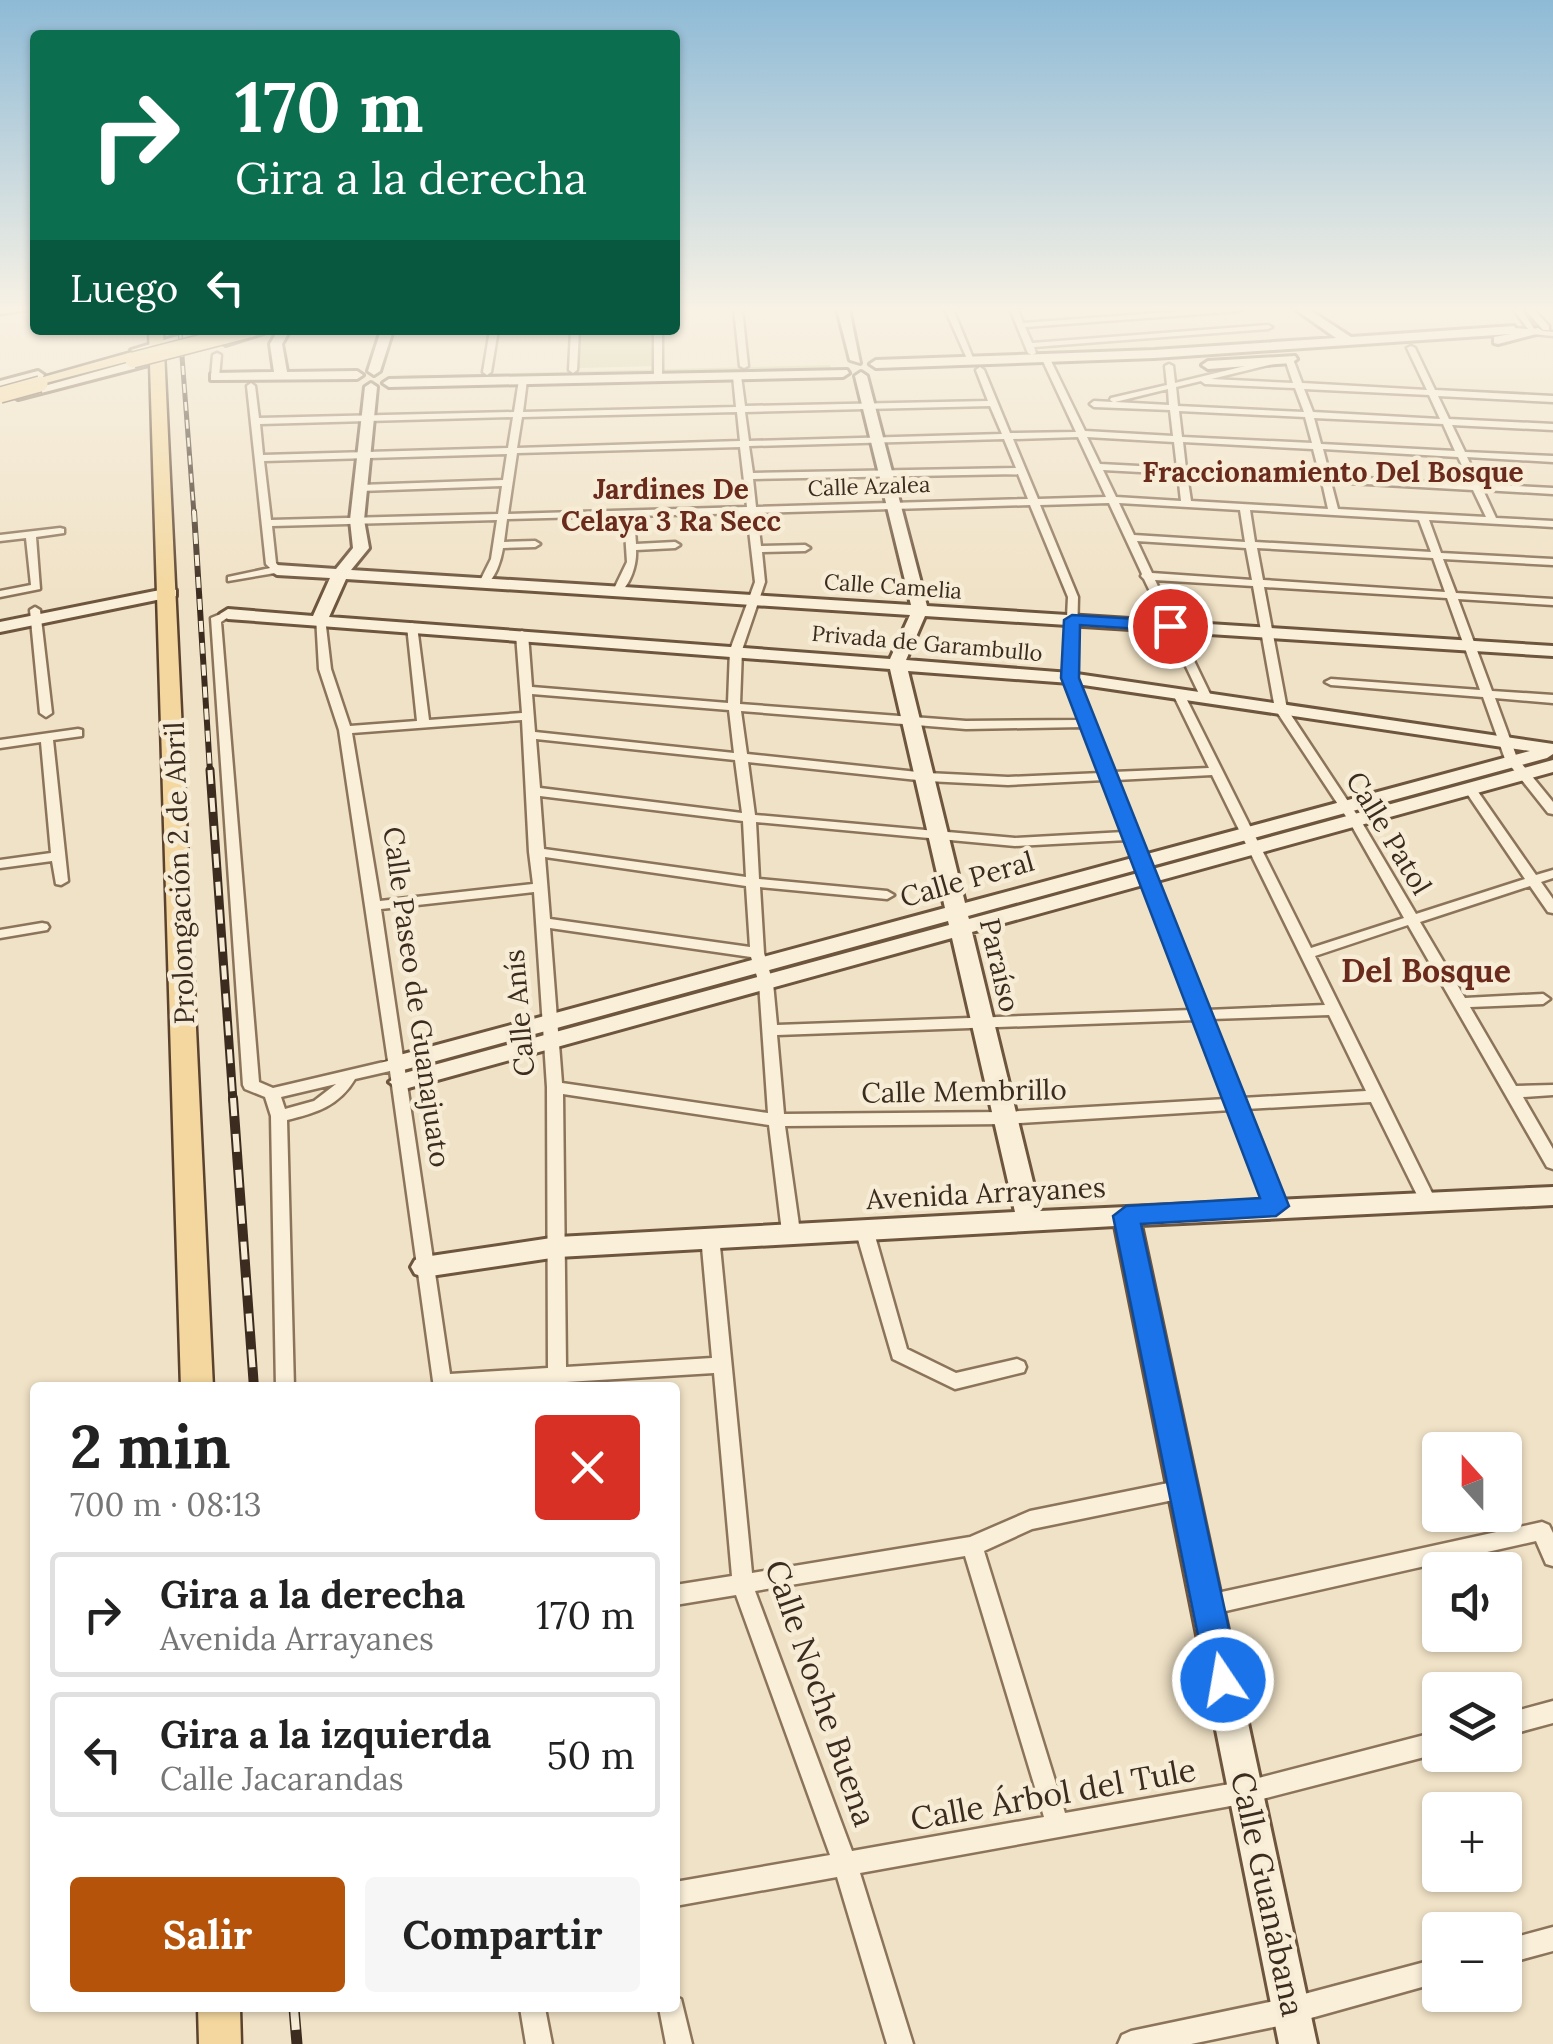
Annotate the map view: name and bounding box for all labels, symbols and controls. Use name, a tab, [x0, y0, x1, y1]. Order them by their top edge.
text: 170 m	[235, 62, 424, 151]
icon: right	[70, 70, 200, 200]
text: Gira a la derecha	[235, 149, 587, 206]
icon: left	[198, 260, 253, 315]
text: Luego	[70, 264, 178, 312]
district label: Fraccionamiento Del Bosque	[1142, 454, 1524, 490]
street label: Calle Azalea	[807, 470, 931, 502]
district label: Jardines De Celaya 3 Ra Secc	[561, 471, 781, 539]
street label: Calle Camelia	[823, 567, 963, 605]
pin	[1128, 584, 1213, 669]
icon: arrive	[1143, 599, 1198, 654]
street label: Privada de Garambullo	[810, 619, 1044, 667]
street label: Prolongación 2 de Abril	[156, 721, 202, 1025]
street label: Calle Patol	[1338, 765, 1440, 901]
street label: Calle Paseo de Guanajuato	[375, 824, 459, 1170]
street label: Calle Peral	[896, 843, 1038, 915]
street label: Paraíso	[972, 915, 1028, 1015]
street label: Calle Anís	[496, 948, 542, 1078]
district label: Del Bosque	[1341, 950, 1511, 991]
street label: Calle Membrillo	[861, 1071, 1067, 1111]
street label: Avenida Arrayanes	[864, 1169, 1107, 1217]
text: 2 min	[70, 1408, 231, 1484]
button: close	[535, 1415, 640, 1520]
north arrow	[1422, 1432, 1522, 1532]
map controls	[1422, 1432, 1522, 2012]
text: 700 m · 08:13	[70, 1484, 262, 1525]
button: sound	[1422, 1552, 1522, 1652]
street label: Calle Noche Buena	[756, 1554, 886, 1832]
text: Gira a la derecha	[160, 1570, 465, 1618]
icon: right	[75, 1587, 130, 1642]
text: 170 m	[536, 1591, 635, 1639]
text: Avenida Arrayanes	[160, 1618, 434, 1659]
position arrow	[1171, 1628, 1275, 1732]
button: layers	[1422, 1672, 1522, 1772]
text: Gira a la izquierda	[160, 1710, 491, 1758]
icon: left	[75, 1727, 130, 1782]
text: 50 m	[547, 1731, 635, 1779]
street label: Calle Árbol del Tule	[907, 1749, 1199, 1839]
text: Calle Jacarandas	[160, 1758, 404, 1799]
street label: Calle Guanábana	[1222, 1768, 1314, 2020]
button: +	[1422, 1792, 1522, 1892]
button: Salir	[70, 1877, 345, 1992]
button: Compartir	[365, 1877, 640, 1992]
button: −	[1422, 1912, 1522, 2012]

